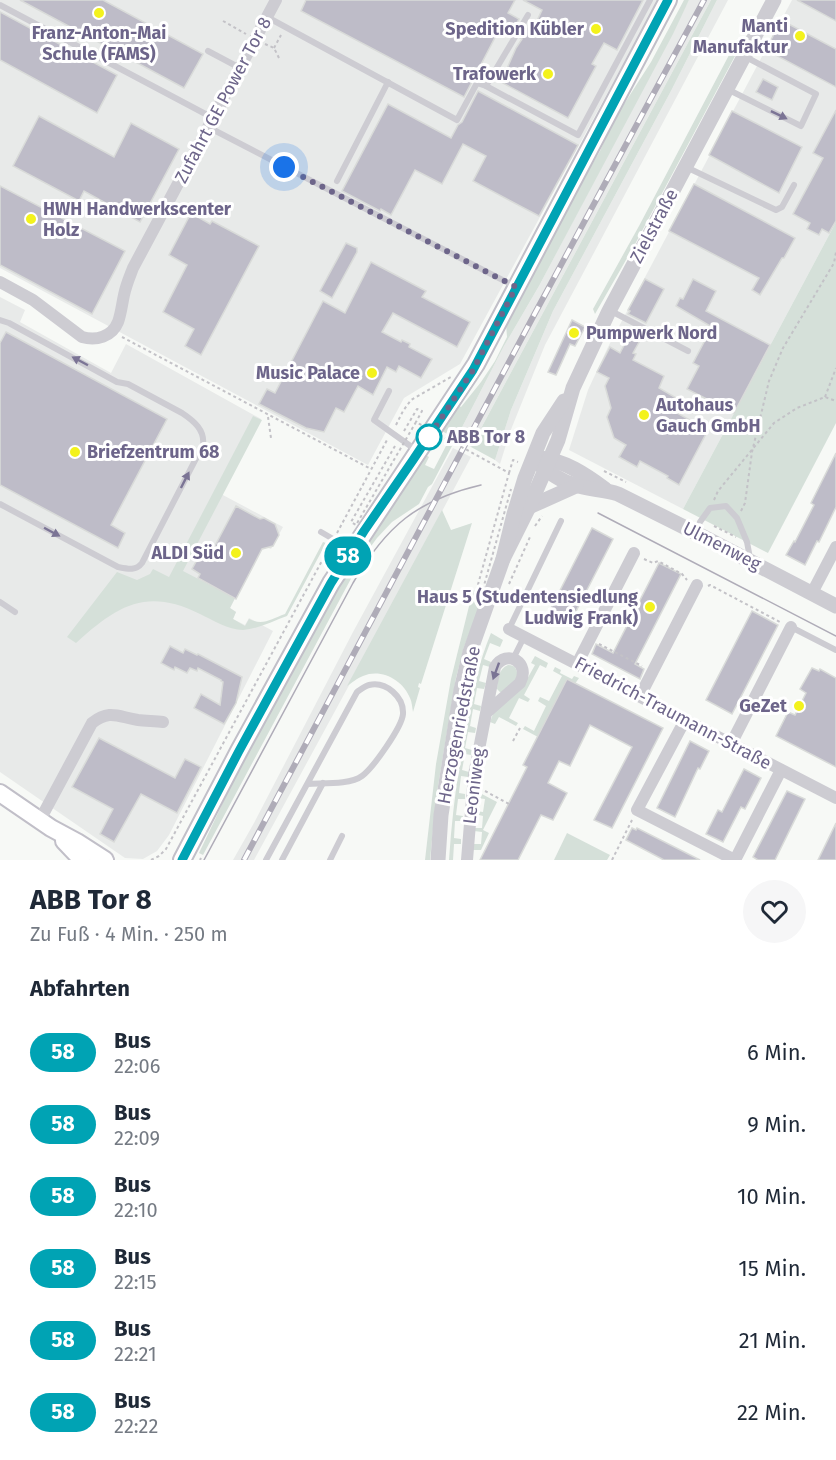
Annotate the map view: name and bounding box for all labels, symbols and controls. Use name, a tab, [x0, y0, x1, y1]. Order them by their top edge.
marker: Franz-Anton-Mai Schule (FAMS)	[92, 6, 106, 20]
street label: Zufahrt GE Power Tor 8	[170, 13, 276, 187]
place label: Manti Manufaktur	[693, 15, 789, 58]
place label: Spedition Kübler	[445, 18, 585, 40]
place label: Franz-Anton-Mai Schule (FAMS)	[32, 22, 166, 65]
marker: Spedition Kübler	[589, 22, 603, 36]
marker: Manti Manufaktur	[793, 29, 807, 43]
place label: Trafowerk	[453, 63, 537, 85]
marker: Trafowerk	[541, 67, 555, 81]
one-way arrow	[771, 110, 788, 120]
your location	[269, 152, 299, 182]
street label: Zielstraße	[625, 185, 683, 267]
place label: HWH Handwerkscenter Holz	[43, 198, 232, 241]
marker: HWH Handwerkscenter Holz	[24, 212, 38, 226]
place label: Pumpwerk Nord	[586, 322, 717, 344]
marker: Pumpwerk Nord	[567, 326, 581, 340]
one-way arrow	[71, 356, 88, 366]
place label: Music Palace	[256, 362, 360, 384]
marker: Music Palace	[365, 366, 379, 380]
place label: Autohaus Gauch GmbH	[655, 394, 761, 437]
marker: Autohaus Gauch GmbH	[637, 408, 651, 422]
marker: ABB Tor 8	[416, 424, 442, 450]
place label: ABB Tor 8	[446, 426, 525, 448]
place label: Briefzentrum 68	[87, 441, 220, 463]
marker: Briefzentrum 68	[68, 445, 82, 459]
one-way arrow	[180, 471, 190, 488]
street label: Ulmenweg	[679, 517, 765, 575]
one-way arrow	[43, 527, 60, 537]
line badge: 58	[321, 536, 375, 576]
place label: ALDI Süd	[150, 542, 224, 564]
text: 58	[336, 543, 360, 569]
marker: ALDI Süd	[229, 546, 243, 560]
place label: Haus 5 (Studentensiedlung Ludwig Frank)	[417, 586, 638, 629]
marker: Haus 5 (Studentensiedlung Ludwig Frank)	[643, 600, 657, 614]
street label: Herzogenriedstraße	[433, 644, 485, 806]
street label: Friedrich-Traumann-Straße	[571, 652, 775, 774]
one-way arrow	[490, 662, 500, 680]
place label: GeZet	[739, 695, 788, 717]
marker: GeZet	[792, 699, 806, 713]
street label: Leoniweg	[458, 746, 490, 825]
button: heart	[743, 880, 806, 943]
text: ABB Tor 8	[30, 883, 152, 916]
text: Zu Fuß · 4 Min. · 250 m	[30, 922, 228, 946]
text: Abfahrten	[30, 975, 130, 1002]
text: Bus	[114, 1027, 151, 1054]
text: 58	[51, 1039, 75, 1065]
text: 6 Min.	[747, 1039, 806, 1066]
text: 22:06	[114, 1054, 160, 1078]
text: Bus	[114, 1099, 151, 1126]
text: 58	[51, 1111, 75, 1137]
text: 9 Min.	[747, 1111, 806, 1138]
text: 22:09	[114, 1126, 160, 1150]
text: Bus	[114, 1171, 151, 1198]
text: 58	[51, 1183, 75, 1209]
text: 10 Min.	[737, 1183, 806, 1210]
text: 22:10	[114, 1198, 158, 1222]
text: Bus	[114, 1243, 151, 1270]
text: 58	[51, 1255, 75, 1281]
text: 15 Min.	[738, 1255, 806, 1282]
text: 22:15	[114, 1270, 156, 1294]
text: Bus	[114, 1315, 151, 1342]
text: 58	[51, 1327, 75, 1353]
text: 21 Min.	[739, 1327, 806, 1354]
text: 22:21	[114, 1342, 157, 1366]
text: Bus	[114, 1387, 151, 1414]
text: 58	[51, 1399, 75, 1425]
text: 22 Min.	[737, 1399, 806, 1426]
text: 22:22	[114, 1414, 158, 1438]

